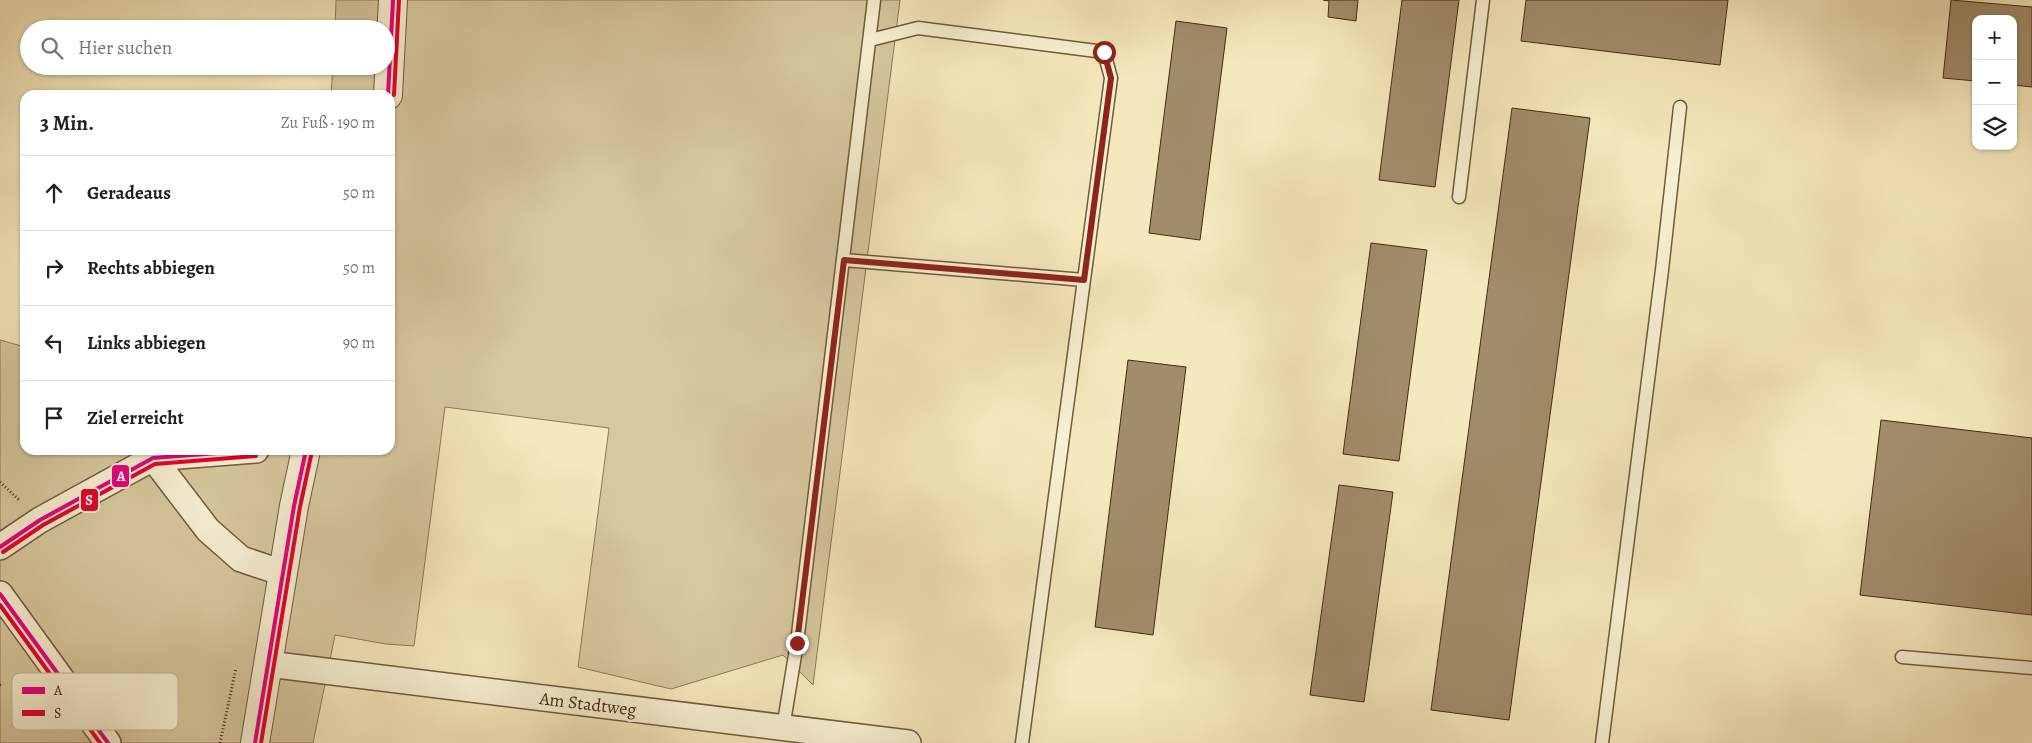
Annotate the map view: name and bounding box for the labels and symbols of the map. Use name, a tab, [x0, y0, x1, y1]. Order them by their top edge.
route start	[1093, 41, 1116, 64]
line badge: A	[111, 464, 130, 488]
text: A	[116, 467, 126, 486]
line badge: S	[80, 488, 99, 512]
text: S	[85, 491, 93, 510]
route end	[786, 632, 809, 655]
legend	[12, 673, 178, 730]
text: A	[53, 681, 63, 700]
street label: Am Stadtweg	[537, 686, 638, 722]
text: S	[54, 704, 61, 723]

